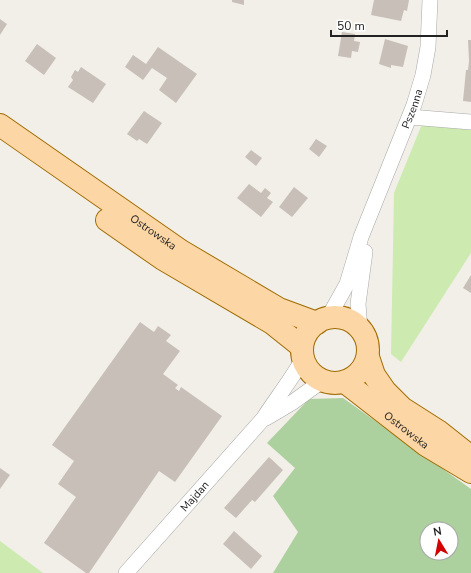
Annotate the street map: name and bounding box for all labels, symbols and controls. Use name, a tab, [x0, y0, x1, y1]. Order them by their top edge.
scale bar	[331, 12, 447, 38]
text: 50 m	[337, 18, 365, 34]
street label: Pszenna	[398, 87, 426, 131]
street label: Ostrowska	[127, 210, 180, 253]
street label: Ostrowska	[381, 408, 432, 452]
street label: Majdan	[177, 477, 212, 515]
north arrow	[419, 521, 459, 561]
text: N	[432, 524, 443, 540]

